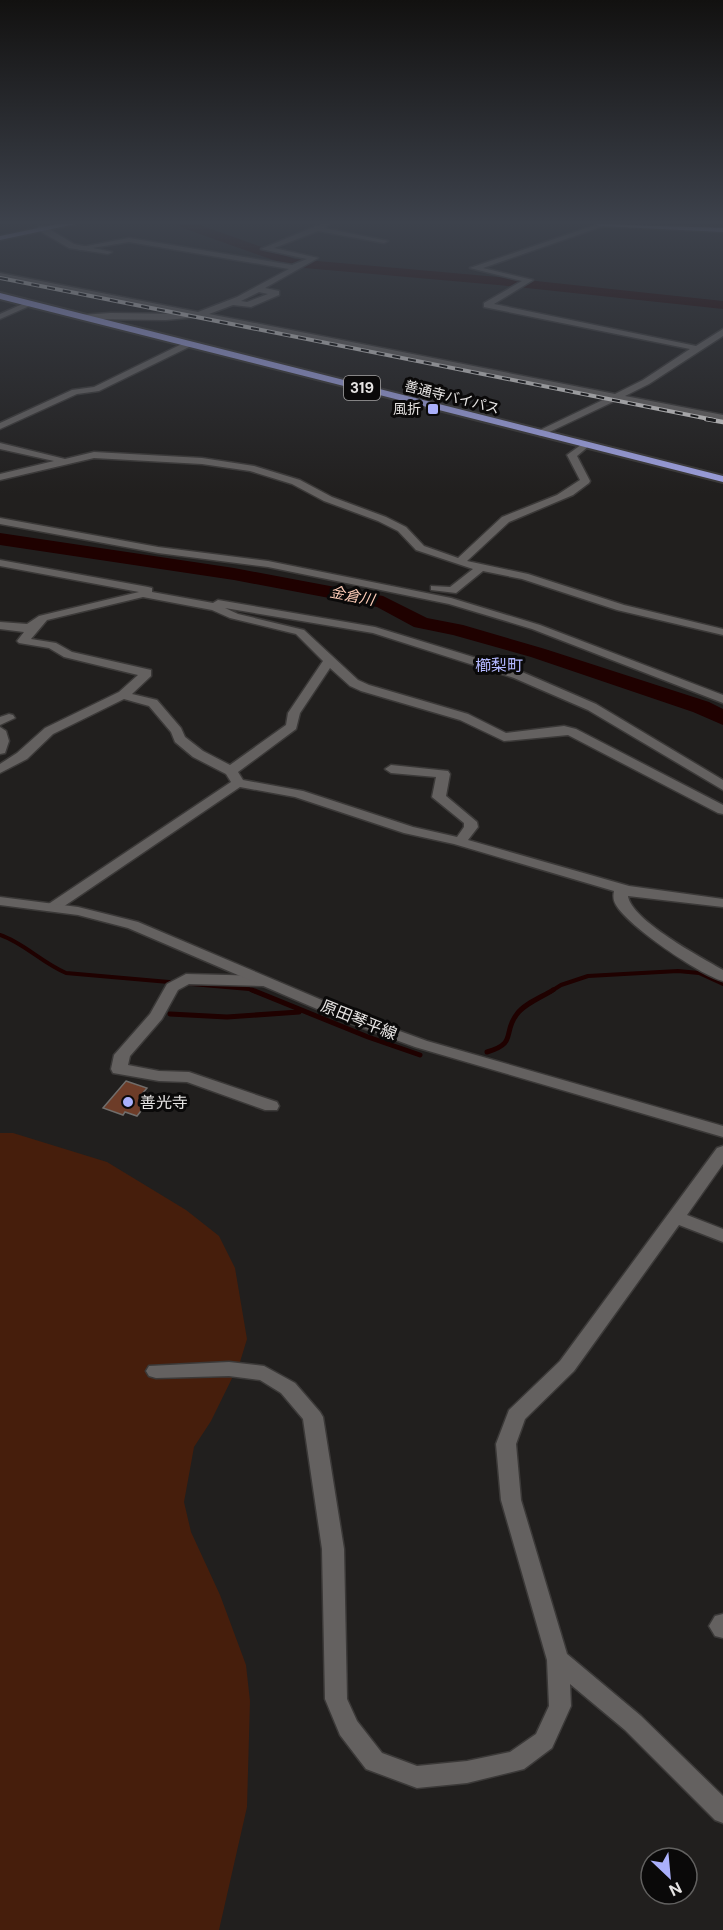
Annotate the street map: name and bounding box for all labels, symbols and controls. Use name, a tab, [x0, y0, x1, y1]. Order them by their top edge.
road number: 319	[344, 376, 380, 400]
street label: 善通寺バイパス	[402, 376, 502, 418]
place label: 風折	[393, 400, 421, 418]
marker: 風折	[426, 402, 440, 416]
water label: 金倉川	[328, 582, 378, 610]
district label: 櫛梨町	[475, 655, 523, 676]
street label: 原田琴平線	[318, 995, 400, 1045]
place label: 善光寺	[140, 1092, 188, 1113]
marker: 善光寺	[121, 1095, 135, 1109]
north arrow	[639, 1846, 699, 1906]
text: N	[666, 1877, 685, 1901]

